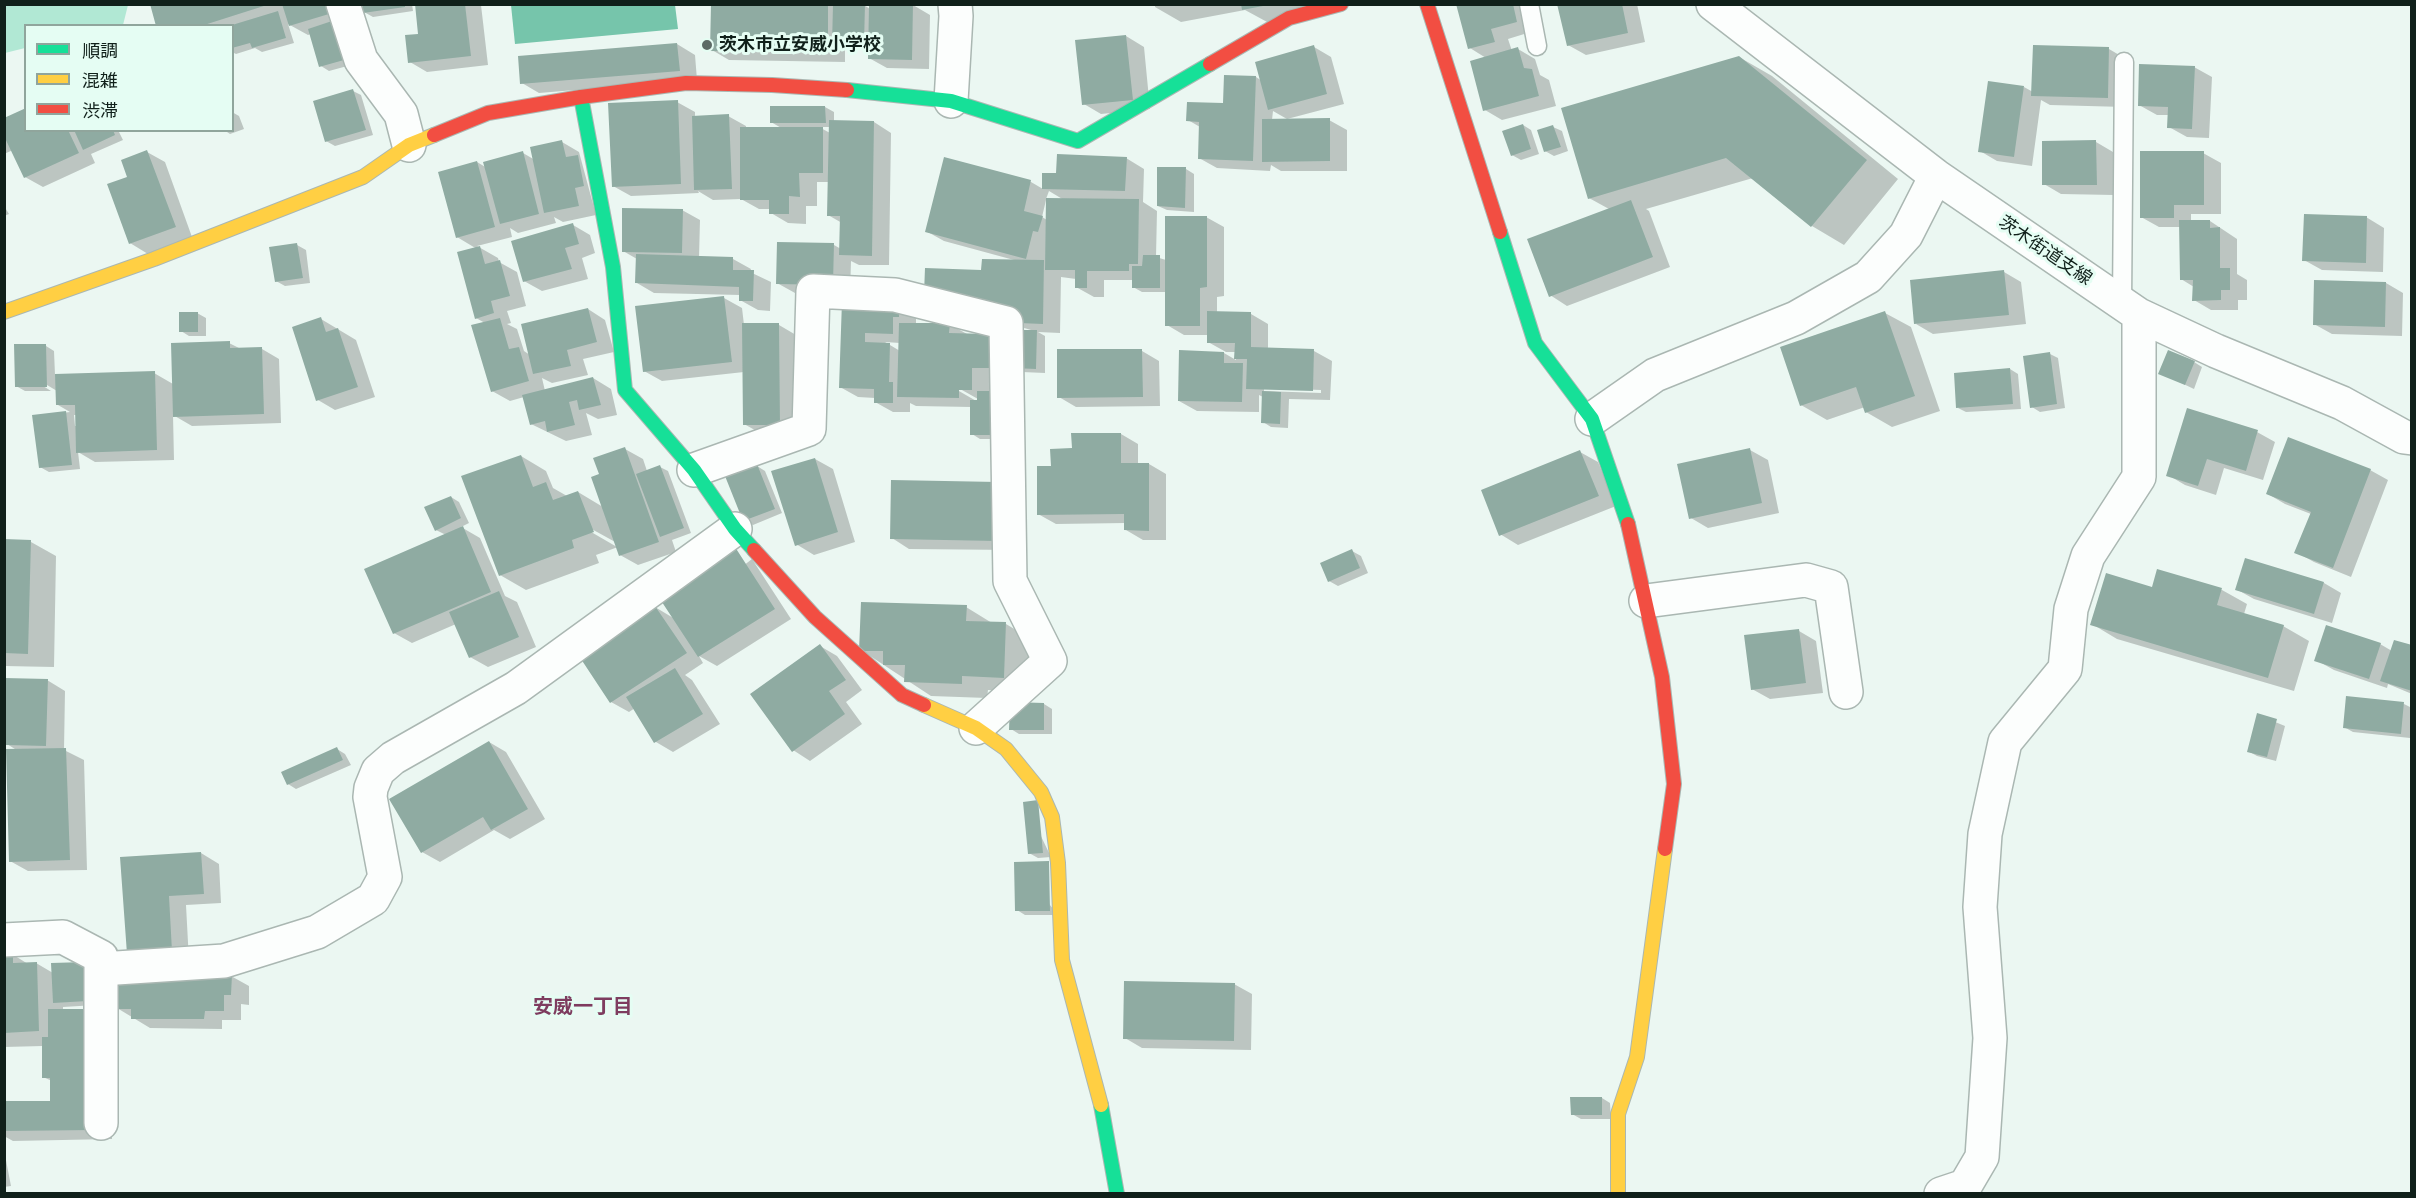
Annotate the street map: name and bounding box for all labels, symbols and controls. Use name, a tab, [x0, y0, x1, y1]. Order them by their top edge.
legend	[24, 24, 234, 132]
place label: 茨木市立安威小学校	[719, 34, 881, 56]
text: 順調	[82, 38, 118, 62]
marker: 茨木市立安威小学校	[700, 38, 714, 52]
text: 混雑	[82, 68, 118, 92]
text: 渋滞	[82, 98, 118, 122]
street label: 茨木街道支線	[1994, 212, 2096, 290]
district label: 安威一丁目	[533, 995, 633, 1019]

